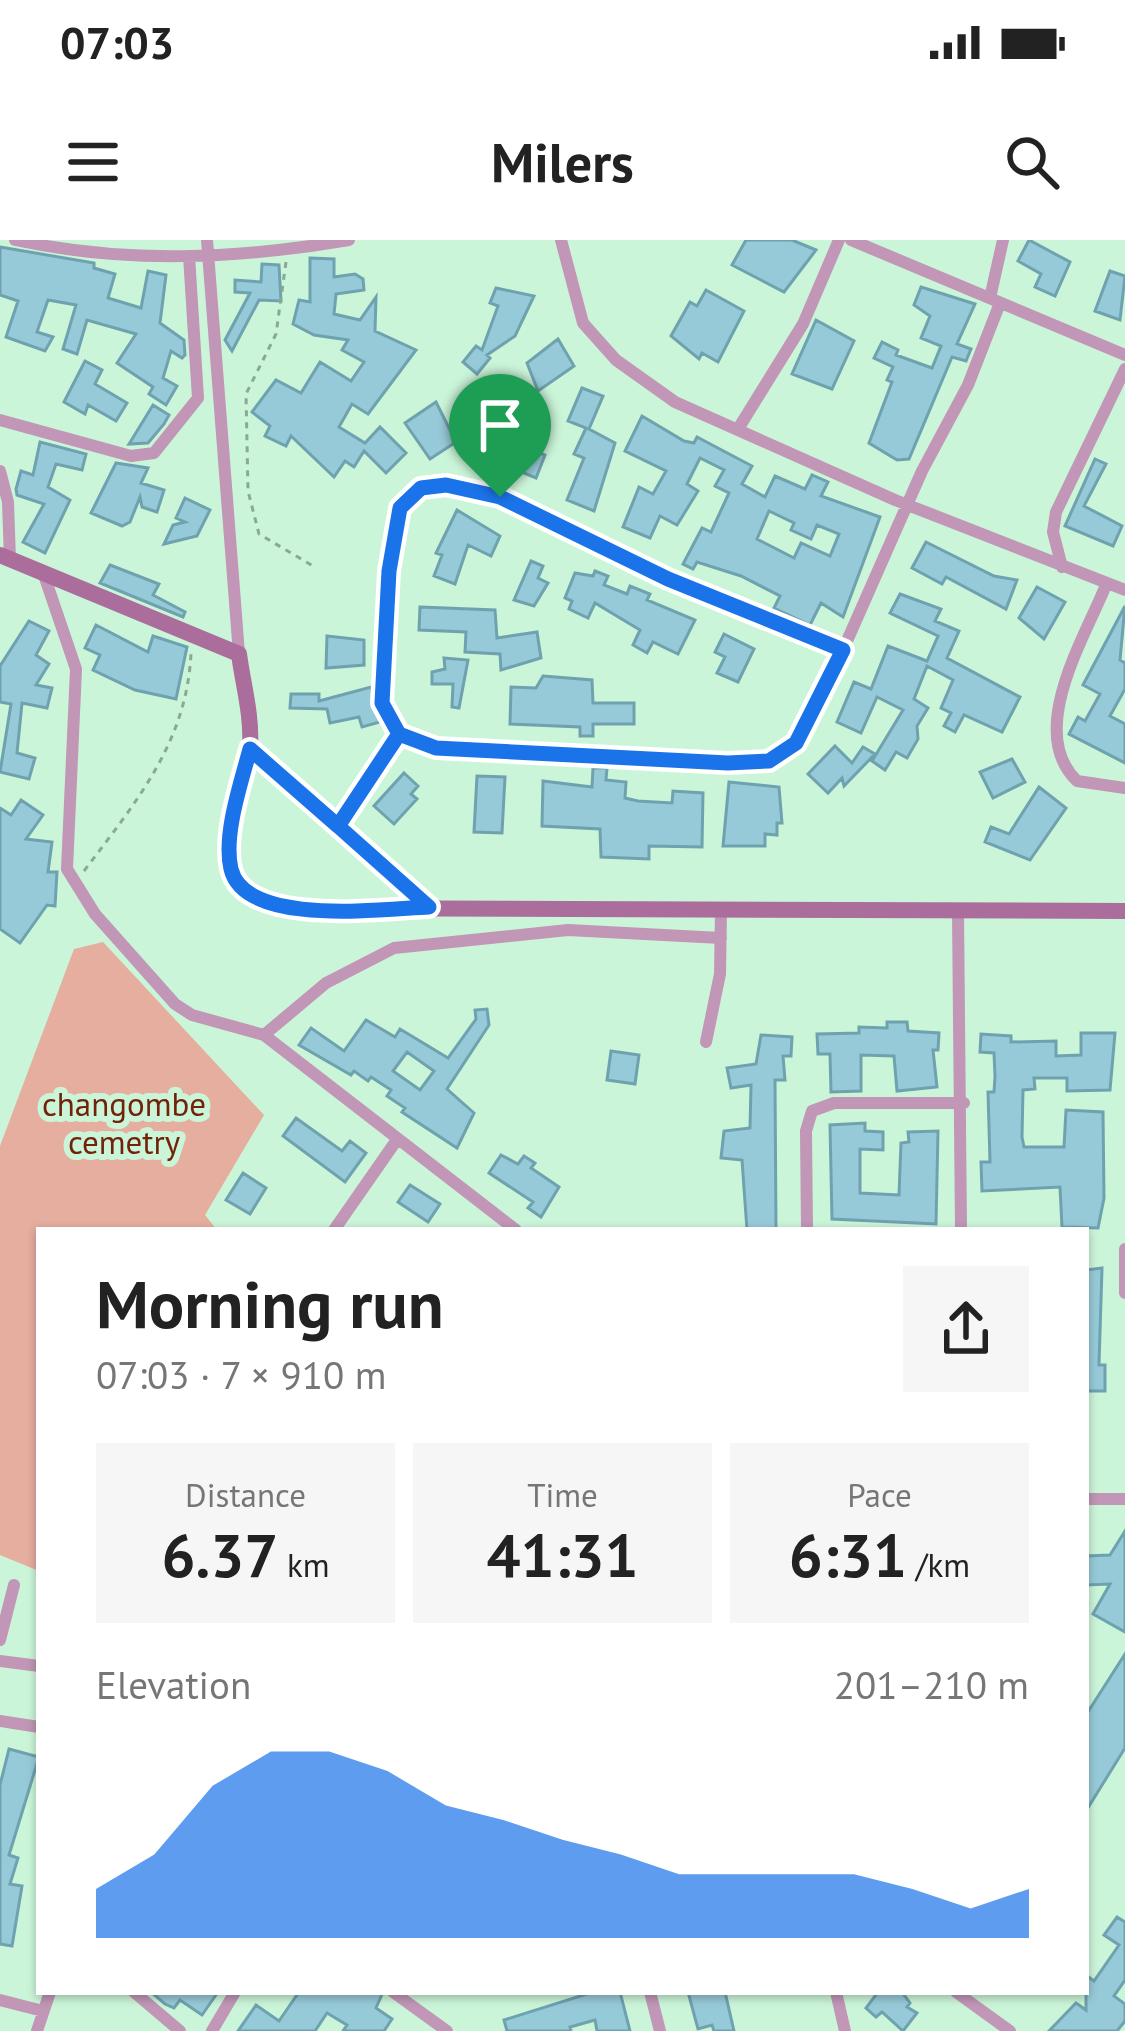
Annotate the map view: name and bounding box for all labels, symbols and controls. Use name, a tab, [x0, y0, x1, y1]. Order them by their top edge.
text: 07:03	[60, 13, 174, 71]
text: Milers	[491, 127, 634, 197]
icon: menu	[60, 129, 126, 195]
icon: search	[999, 129, 1065, 195]
pin	[449, 374, 551, 497]
icon: arrive	[467, 392, 533, 458]
park label: changombe cemetry	[42, 1082, 206, 1163]
text: Morning run	[96, 1261, 444, 1346]
button: share	[903, 1266, 1029, 1392]
text: 07:03 · 7 × 910 m	[96, 1349, 386, 1400]
text: Distance	[185, 1473, 306, 1516]
text: Time	[527, 1473, 598, 1516]
text: Pace	[847, 1473, 912, 1516]
text: 6.37	[161, 1516, 278, 1594]
text: 41:31	[486, 1516, 639, 1594]
text: 6:31	[789, 1516, 907, 1594]
text: km	[278, 1543, 330, 1586]
text: /km	[907, 1543, 970, 1586]
text: Elevation	[96, 1659, 251, 1710]
text: 201–210 m	[834, 1659, 1029, 1710]

